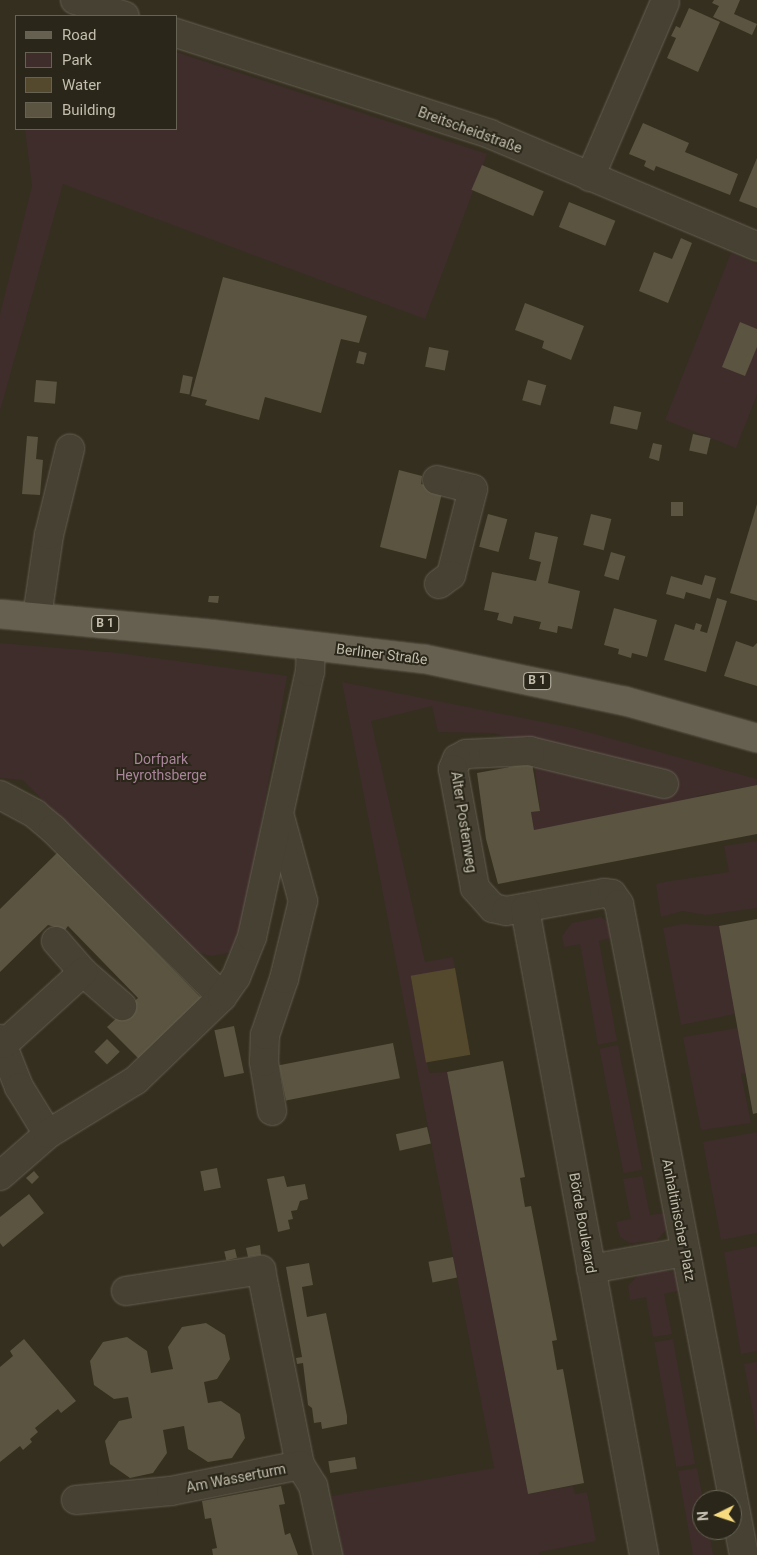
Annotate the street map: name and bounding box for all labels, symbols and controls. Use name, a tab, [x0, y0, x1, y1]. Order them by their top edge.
legend	[15, 15, 178, 130]
text: Road	[62, 26, 96, 44]
text: Park	[62, 51, 92, 69]
text: Water	[62, 76, 101, 94]
text: Building	[62, 101, 116, 119]
street label: Breitscheidstraße	[416, 103, 524, 157]
road number: B 1	[90, 614, 120, 634]
street label: Berliner Straße	[335, 640, 429, 668]
road number: B 1	[522, 671, 552, 690]
park label: Dorfpark Heyrothsberge	[115, 751, 207, 784]
street label: Alter Postenweg	[448, 770, 480, 874]
street label: Anhaltinischer Platz	[659, 1158, 699, 1282]
street label: Börde Boulevard	[566, 1171, 600, 1275]
street label: Am Wasserturm	[185, 1460, 287, 1496]
north arrow	[692, 1490, 742, 1540]
text: N	[695, 1510, 711, 1521]

